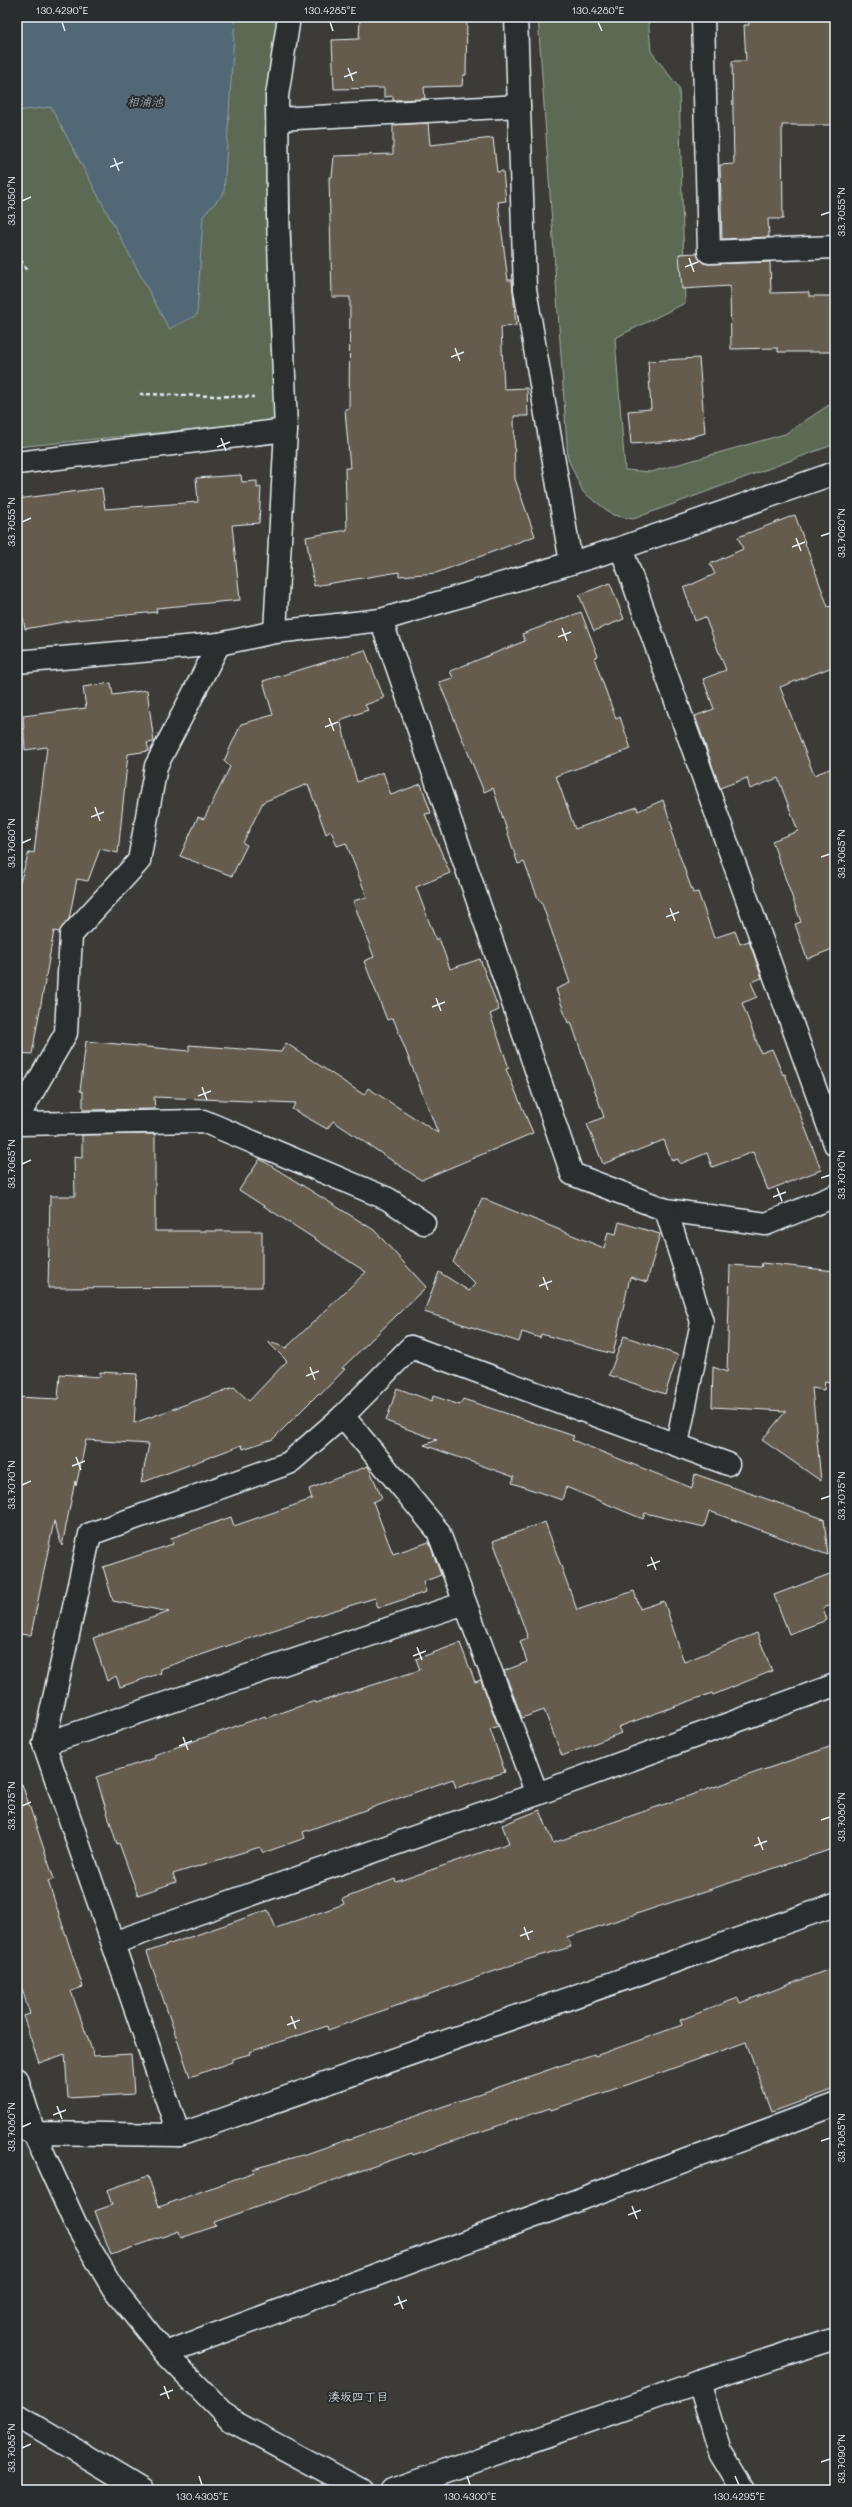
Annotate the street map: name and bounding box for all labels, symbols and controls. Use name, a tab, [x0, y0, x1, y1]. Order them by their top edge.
text: 130.4290°E	[36, 3, 89, 17]
text: 130.4285°E	[304, 3, 356, 17]
text: 130.4280°E	[572, 3, 625, 17]
water label: 相浦池	[127, 93, 164, 109]
text: 33.7050°N	[4, 176, 18, 226]
text: 33.7055°N	[834, 187, 848, 237]
text: 33.7055°N	[4, 497, 18, 547]
text: 33.7060°N	[834, 508, 848, 558]
text: 33.7060°N	[4, 818, 18, 868]
text: 33.7065°N	[834, 829, 848, 879]
text: 33.7065°N	[4, 1139, 18, 1189]
text: 33.7070°N	[834, 1150, 848, 1200]
text: 33.7070°N	[4, 1460, 18, 1510]
text: 33.7075°N	[834, 1471, 848, 1521]
text: 33.7075°N	[4, 1781, 18, 1831]
text: 33.7080°N	[834, 1792, 848, 1842]
text: 33.7080°N	[4, 2102, 18, 2152]
text: 33.7085°N	[834, 2113, 848, 2163]
district label: 湊坂四丁目	[328, 2388, 388, 2404]
text: 33.7085°N	[4, 2423, 18, 2473]
text: 33.7090°N	[834, 2434, 848, 2484]
text: 130.4305°E	[176, 2489, 229, 2503]
text: 130.4300°E	[443, 2489, 497, 2503]
text: 130.4295°E	[713, 2489, 765, 2503]

